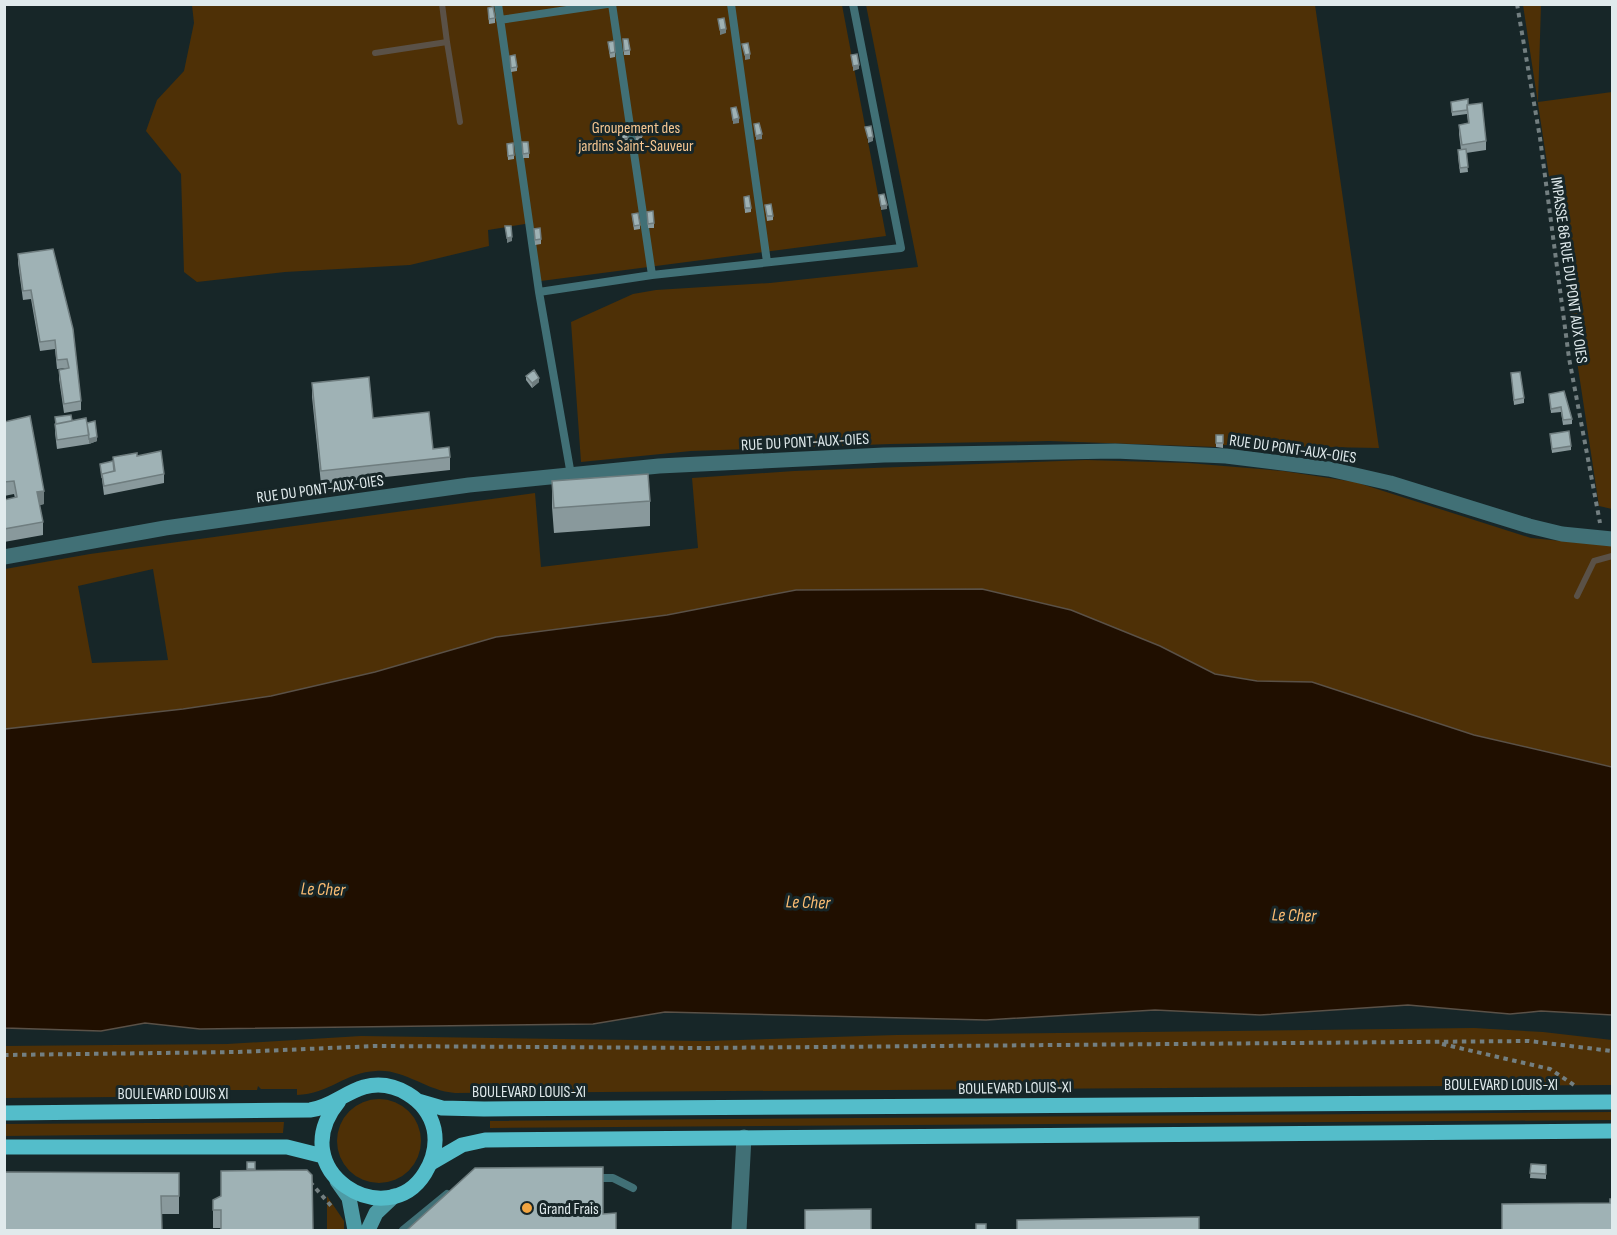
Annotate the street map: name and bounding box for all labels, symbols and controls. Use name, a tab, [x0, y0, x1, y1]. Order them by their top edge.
park label: Groupement des jardins Saint-Sauveur	[577, 119, 694, 156]
street label: IMPASSE 86 RUE DU PONT AUX OIES	[1546, 176, 1591, 365]
street label: RUE DU PONT-AUX-OIES	[741, 430, 870, 455]
street label: RUE DU PONT-AUX-OIES	[1228, 431, 1358, 468]
street label: RUE DU PONT-AUX-OIES	[255, 471, 385, 508]
water label: Le Cher	[300, 878, 346, 901]
water label: Le Cher	[785, 891, 831, 914]
water label: Le Cher	[1271, 904, 1317, 927]
street label: BOULEVARD LOUIS-XI	[1444, 1076, 1558, 1095]
street label: BOULEVARD LOUIS-XI	[958, 1078, 1072, 1099]
street label: BOULEVARD LOUIS-XI	[472, 1083, 586, 1102]
street label: BOULEVARD LOUIS XI	[118, 1085, 228, 1104]
place label: Grand Frais	[539, 1200, 599, 1219]
marker: Grand Frais	[520, 1201, 534, 1215]

